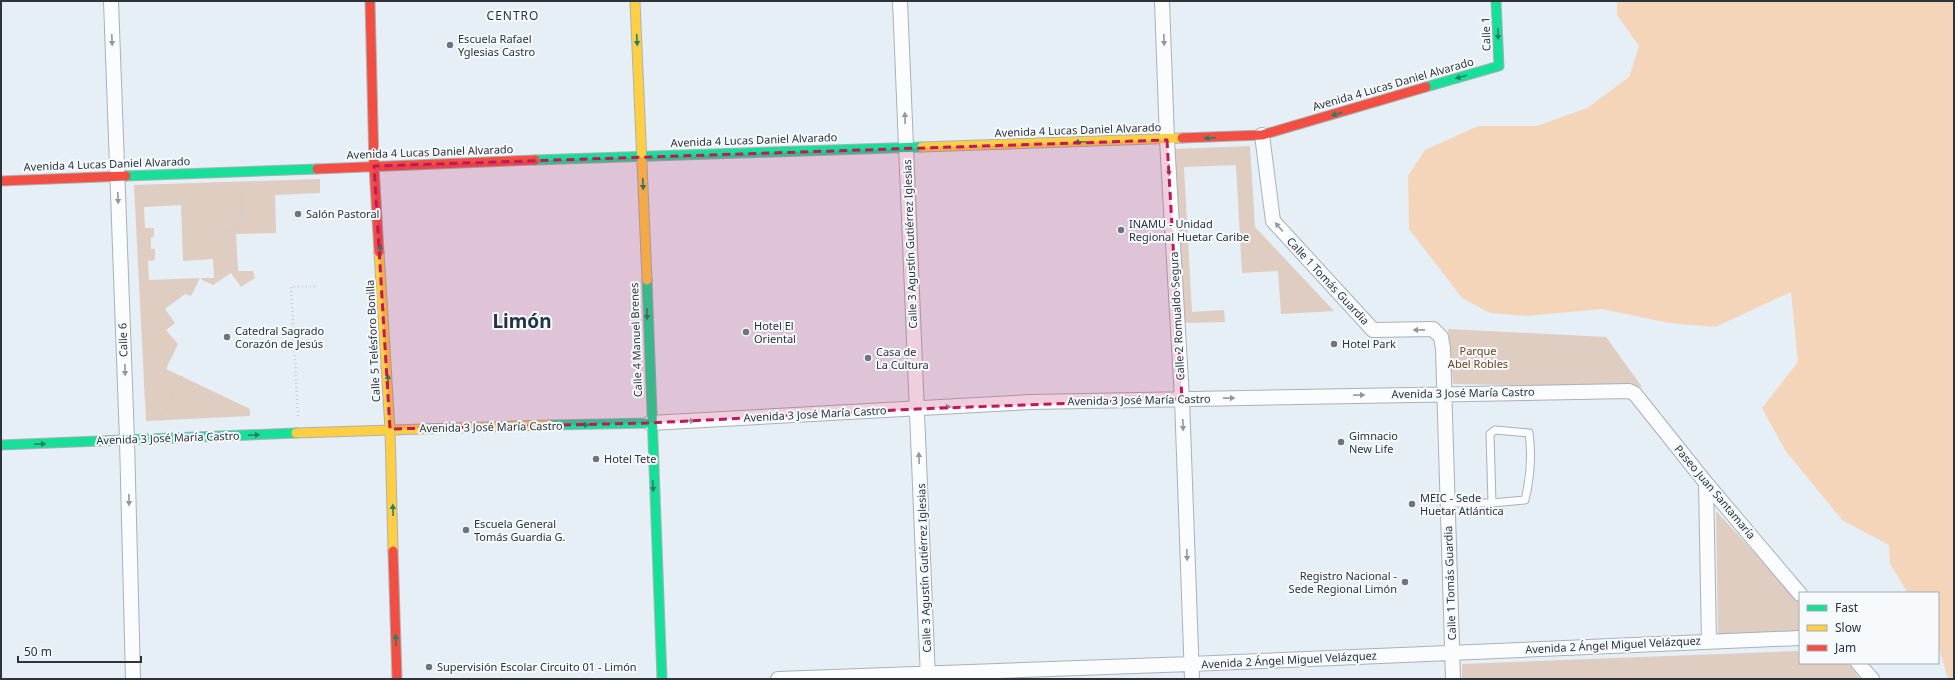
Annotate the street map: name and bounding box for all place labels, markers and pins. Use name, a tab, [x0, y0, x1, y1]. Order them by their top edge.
place label: Escuela Rafael Yglesias Castro	[458, 31, 536, 59]
marker: Escuela Rafael Yglesias Castro	[445, 40, 455, 50]
place label: Salón Pastoral	[306, 206, 379, 221]
marker: Salón Pastoral	[293, 209, 303, 219]
place label: INAMU - Unidad Regional Huetar Caribe	[1129, 216, 1249, 244]
marker: INAMU - Unidad Regional Huetar Caribe	[1116, 225, 1126, 235]
place label: Hotel El Oriental	[754, 318, 796, 346]
place label: Catedral Sagrado Corazón de Jesús	[235, 323, 324, 351]
marker: Hotel El Oriental	[741, 327, 751, 337]
marker: Catedral Sagrado Corazón de Jesús	[222, 332, 232, 342]
place label: Hotel Park	[1342, 336, 1396, 351]
marker: Hotel Park	[1329, 339, 1339, 349]
place label: Casa de La Cultura	[876, 344, 929, 372]
marker: Casa de La Cultura	[863, 353, 873, 363]
place label: Gimnacio New Life	[1349, 428, 1398, 456]
marker: Gimnacio New Life	[1336, 437, 1346, 447]
place label: Hotel Tete	[604, 451, 656, 466]
marker: Hotel Tete	[591, 454, 601, 464]
place label: MEIC - Sede Huetar Atlántica	[1420, 490, 1504, 518]
marker: MEIC - Sede Huetar Atlántica	[1407, 499, 1417, 509]
place label: Escuela General Tomás Guardia G.	[474, 516, 566, 544]
marker: Escuela General Tomás Guardia G.	[461, 525, 471, 535]
place label: Registro Nacional - Sede Regional Limón	[1289, 568, 1397, 596]
marker: Registro Nacional - Sede Regional Limón	[1400, 577, 1410, 587]
place label: Supervisión Escolar Circuito 01 - Limón	[437, 659, 637, 674]
marker: Supervisión Escolar Circuito 01 - Limón	[424, 662, 434, 672]

